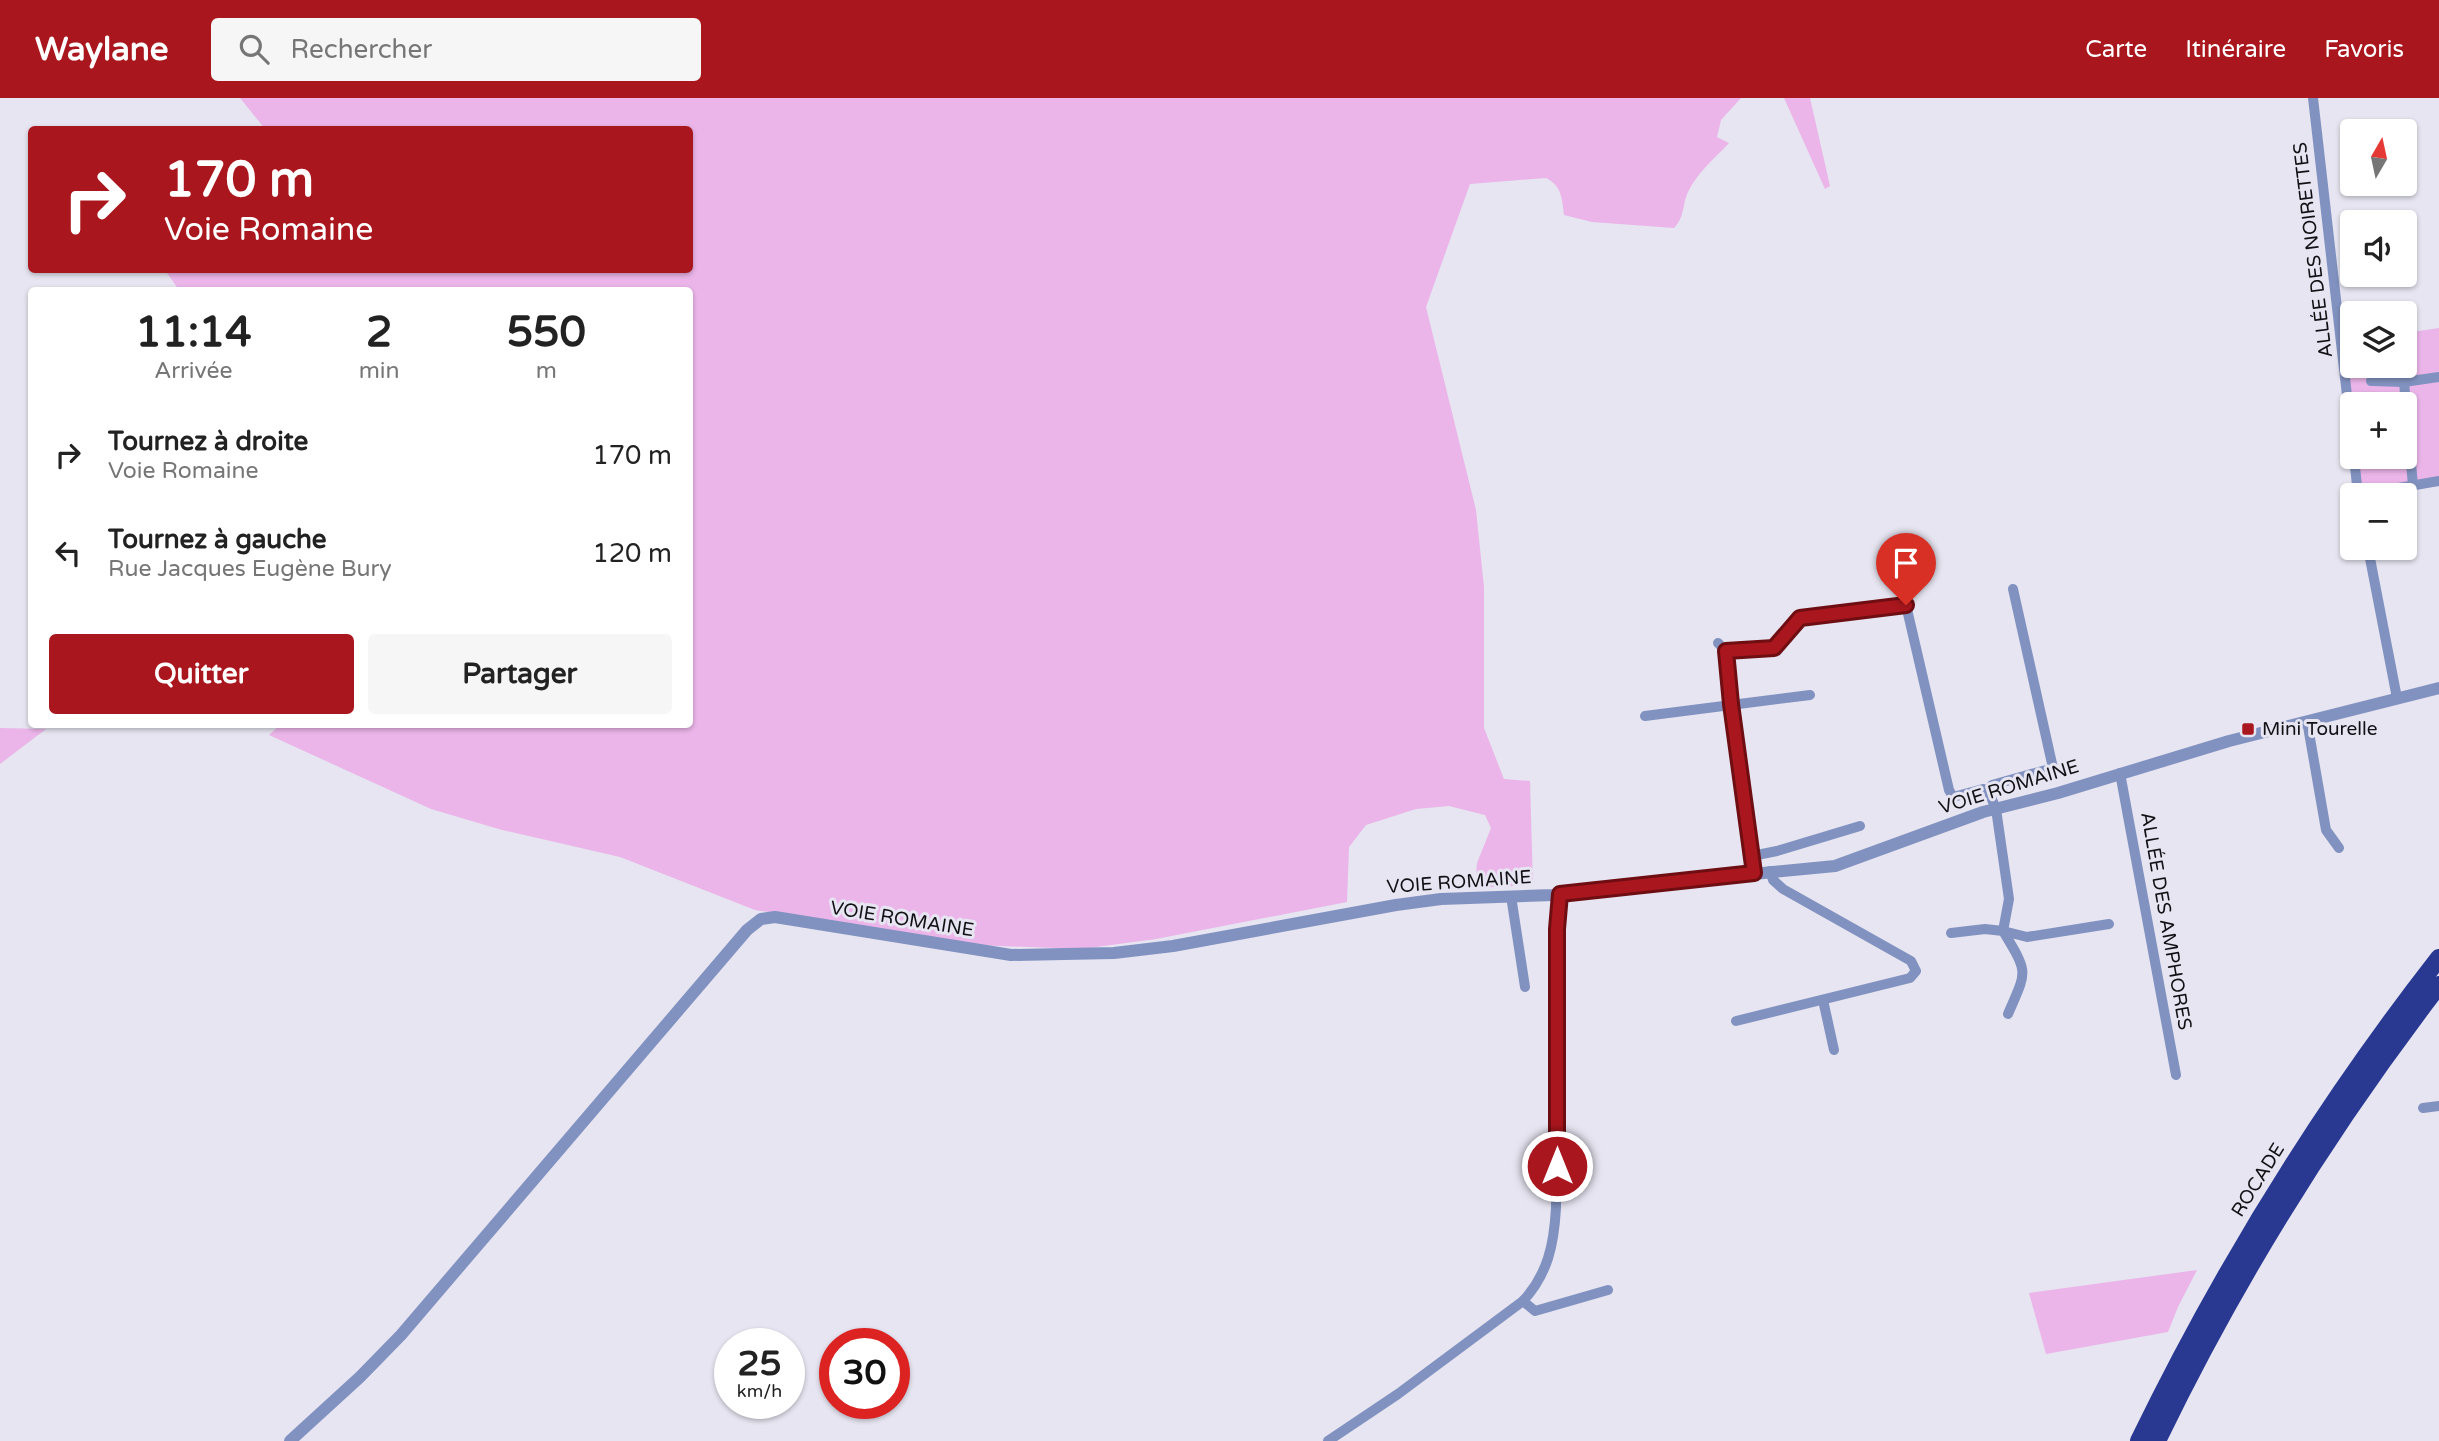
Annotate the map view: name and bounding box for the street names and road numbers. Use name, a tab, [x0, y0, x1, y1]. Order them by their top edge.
street label: ALLÉE DES NOIRETTES	[2289, 141, 2337, 359]
street label: VOIE ROMAINE	[1936, 755, 2082, 819]
street label: ALLÉE DES AMPHORES	[2136, 810, 2196, 1032]
street label: VOIE ROMAINE	[1386, 866, 1532, 898]
street label: VOIE ROMAINE	[829, 897, 975, 941]
street label: ROCADE	[2227, 1139, 2289, 1221]

